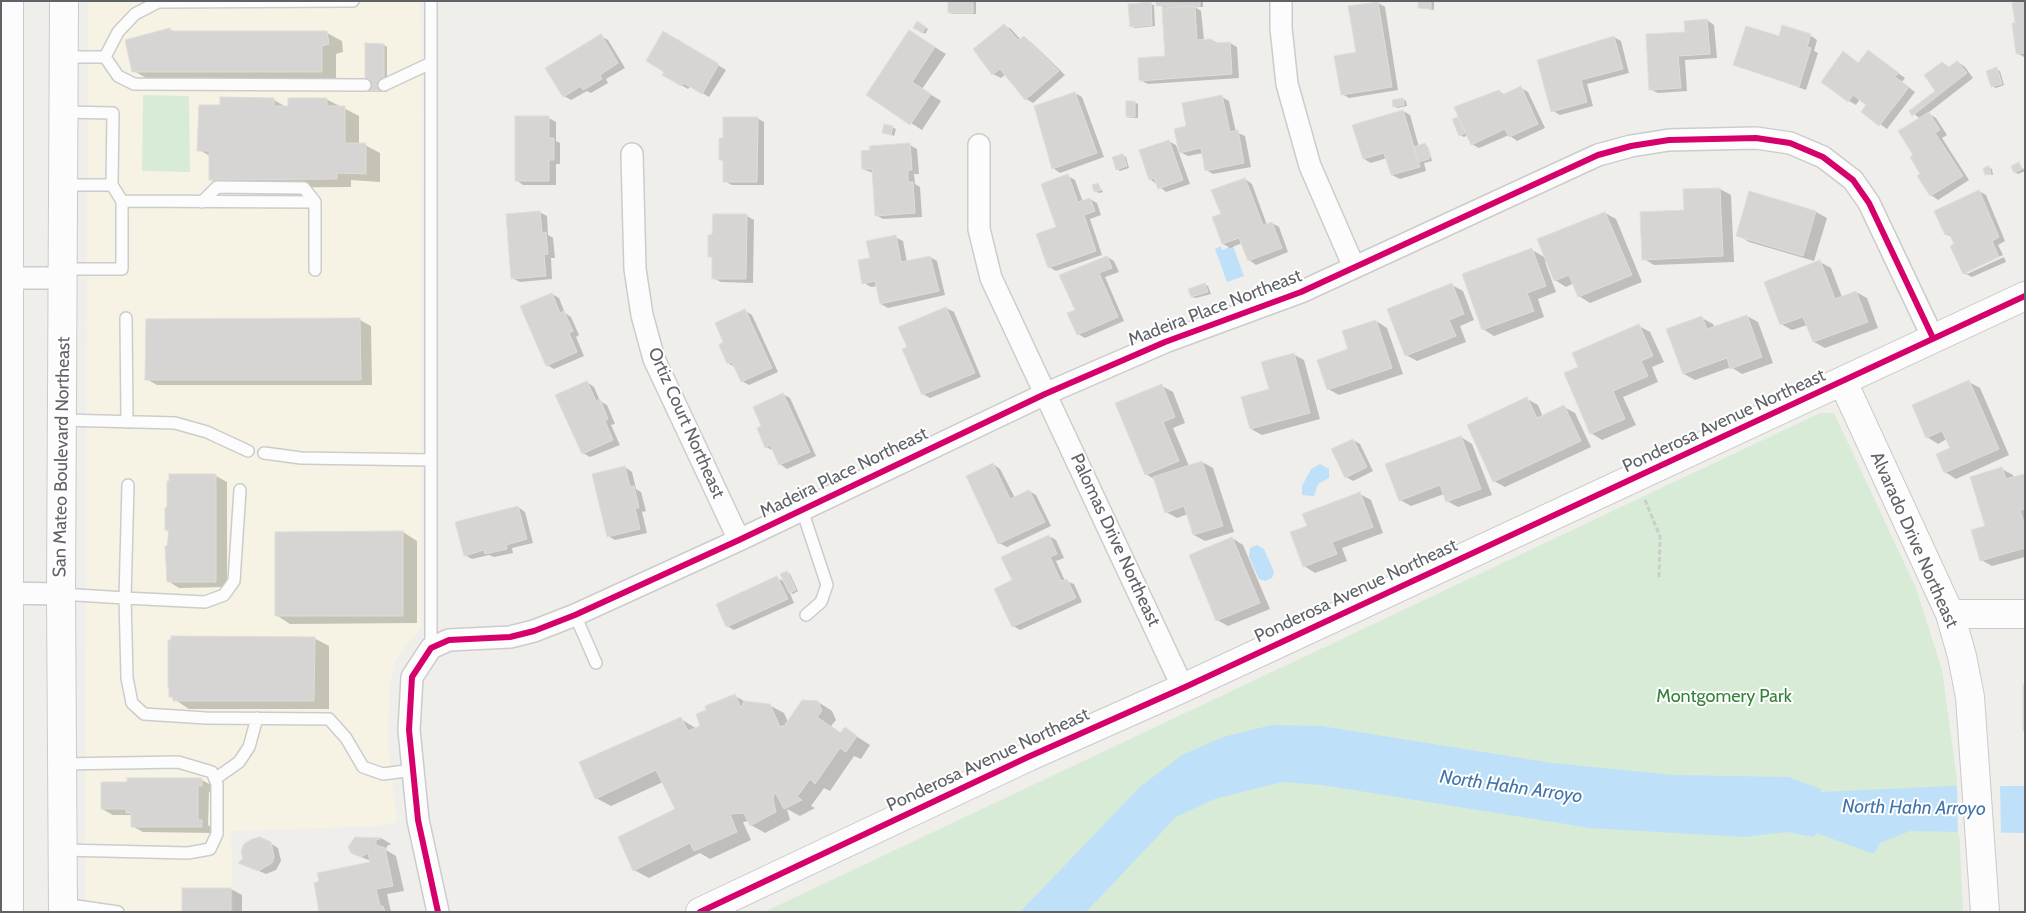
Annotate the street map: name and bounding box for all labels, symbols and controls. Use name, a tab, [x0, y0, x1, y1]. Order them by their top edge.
street label: Madeira Place Northeast	[1125, 265, 1305, 351]
street label: San Mateo Boulevard Northeast	[49, 336, 75, 578]
street label: Ortiz Court Northeast	[643, 344, 729, 502]
street label: Ponderosa Avenue Northeast	[1619, 365, 1829, 477]
street label: Madeira Place Northeast	[757, 423, 931, 523]
street label: Alvarado Drive Northeast	[1865, 449, 1963, 631]
street label: Palomas Drive Northeast	[1065, 450, 1165, 630]
street label: Ponderosa Avenue Northeast	[1251, 535, 1461, 647]
park label: Montgomery Park	[1656, 686, 1792, 708]
street label: Ponderosa Avenue Northeast	[883, 704, 1093, 816]
water label: North Hahn Arroyo	[1438, 766, 1584, 808]
water label: North Hahn Arroyo	[1842, 795, 1986, 821]

